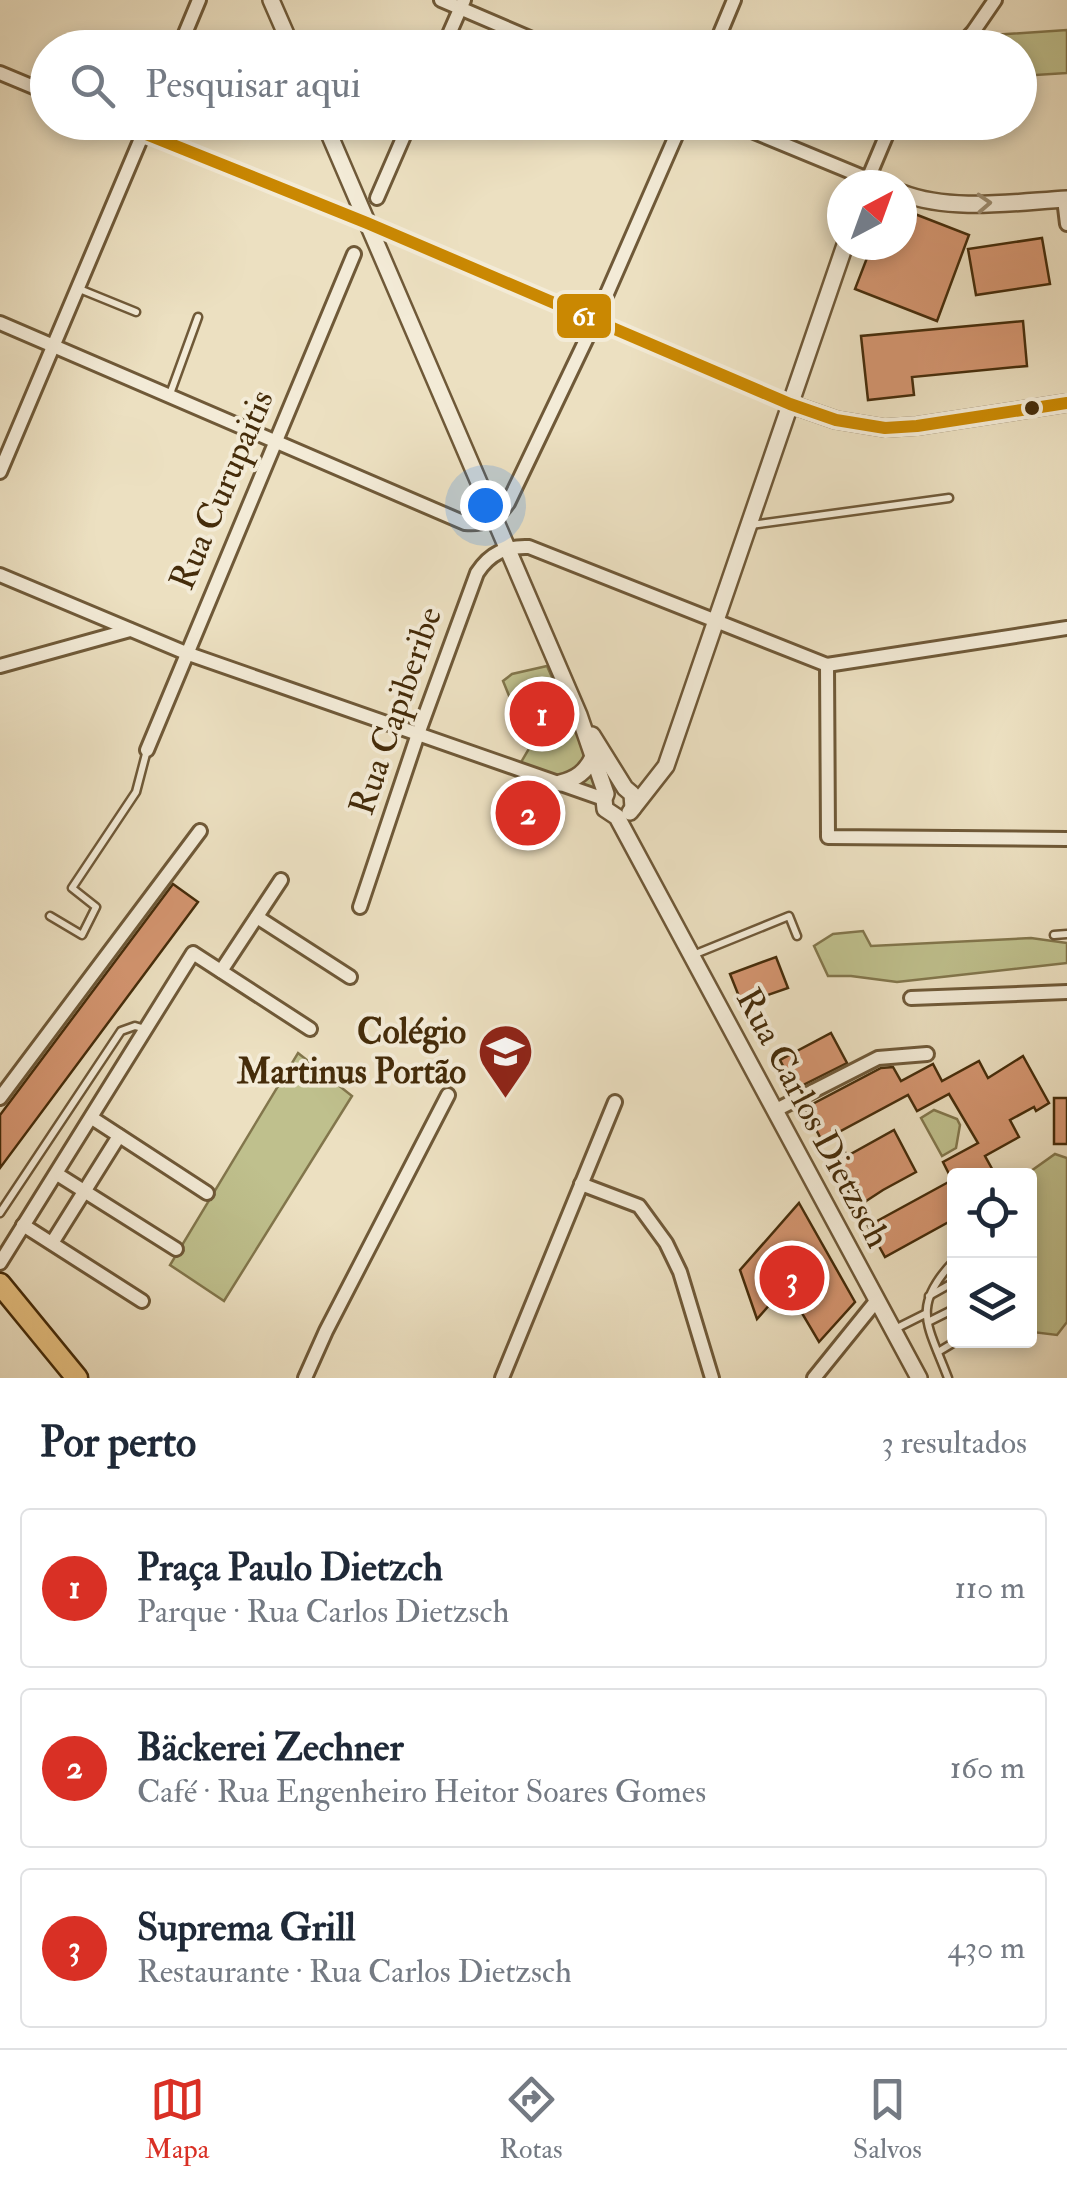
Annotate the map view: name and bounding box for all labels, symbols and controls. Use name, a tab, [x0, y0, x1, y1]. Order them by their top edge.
search box	[30, 30, 1037, 140]
icon: search	[65, 58, 120, 113]
text: Pesquisar aqui	[145, 61, 361, 109]
north arrow	[827, 170, 917, 260]
one-way arrow	[976, 193, 992, 214]
line badge: 61	[555, 292, 613, 340]
text: 61	[572, 299, 596, 334]
street label: Rua Curupaitis	[160, 383, 284, 597]
unlabelled marker	[1022, 398, 1042, 418]
your location	[460, 480, 511, 531]
street label: Rua Capiberibe	[340, 601, 452, 821]
pin: 1	[510, 676, 574, 752]
pin: 2	[496, 776, 560, 850]
street label: Rua Carlos Dietzsch	[726, 981, 900, 1255]
place label: Colégio Martinus Portão	[236, 1010, 466, 1094]
school or university icon: Colégio Martinus Portão	[475, 1022, 535, 1101]
map controls	[947, 1168, 1037, 1348]
button: locate	[947, 1168, 1037, 1258]
pin: 3	[760, 1240, 824, 1316]
button: layers	[947, 1258, 1037, 1348]
text: Por perto	[40, 1417, 196, 1469]
text: 3 resultados	[882, 1423, 1027, 1463]
text: Praça Paulo Dietzch	[137, 1544, 443, 1592]
text: 1	[69, 1568, 80, 1608]
text: 110 m	[954, 1568, 1025, 1608]
text: Parque · Rua Carlos Dietzsch	[137, 1592, 509, 1632]
text: Bäckerei Zechner	[137, 1724, 404, 1772]
text: 2	[66, 1748, 83, 1788]
text: 160 m	[950, 1748, 1025, 1788]
text: Café · Rua Engenheiro Heitor Soares Gomes	[137, 1772, 706, 1812]
text: Suprema Grill	[137, 1904, 355, 1952]
text: 3	[68, 1928, 81, 1968]
text: 430 m	[948, 1928, 1025, 1968]
text: Restaurante · Rua Carlos Dietzsch	[137, 1952, 572, 1992]
tab: Mapa	[145, 2072, 209, 2167]
tab: Rotas	[499, 2072, 563, 2167]
tab: Salvos	[853, 2072, 922, 2167]

